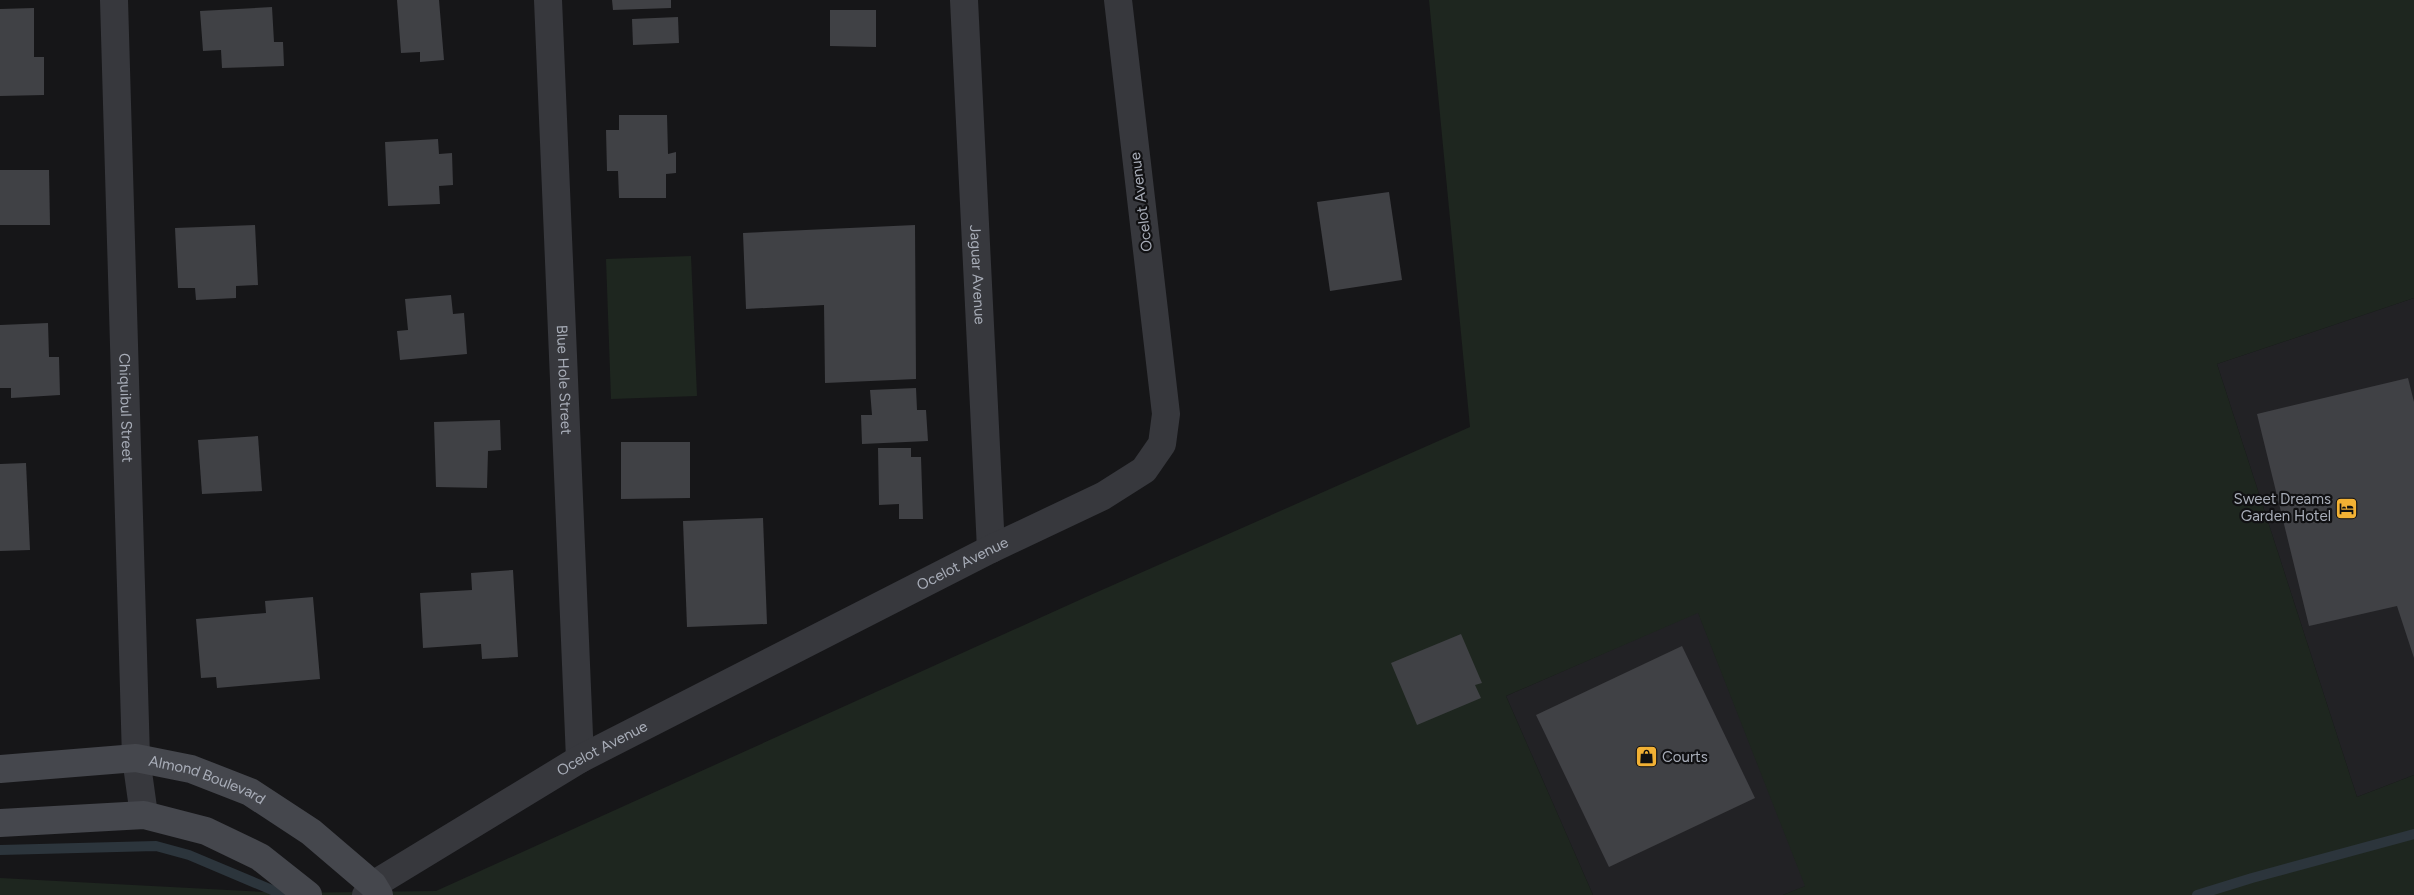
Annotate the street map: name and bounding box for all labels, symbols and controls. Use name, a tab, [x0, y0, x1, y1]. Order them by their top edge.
street label: Ocelot Avenue	[1126, 151, 1156, 253]
street label: Jaguar Avenue	[966, 224, 989, 325]
street label: Blue Hole Street	[553, 324, 575, 435]
street label: Chiquibul Street	[115, 353, 136, 463]
place label: Sweet Dreams Garden Hotel	[2233, 490, 2331, 525]
hotel icon: Sweet Dreams Garden Hotel	[2335, 496, 2359, 520]
street label: Ocelot Avenue	[914, 533, 1011, 594]
street label: Ocelot Avenue	[553, 717, 650, 780]
shop icon: Courts	[1634, 745, 1658, 769]
place label: Courts	[1662, 748, 1708, 766]
street label: Almond Boulevard	[147, 752, 269, 809]

